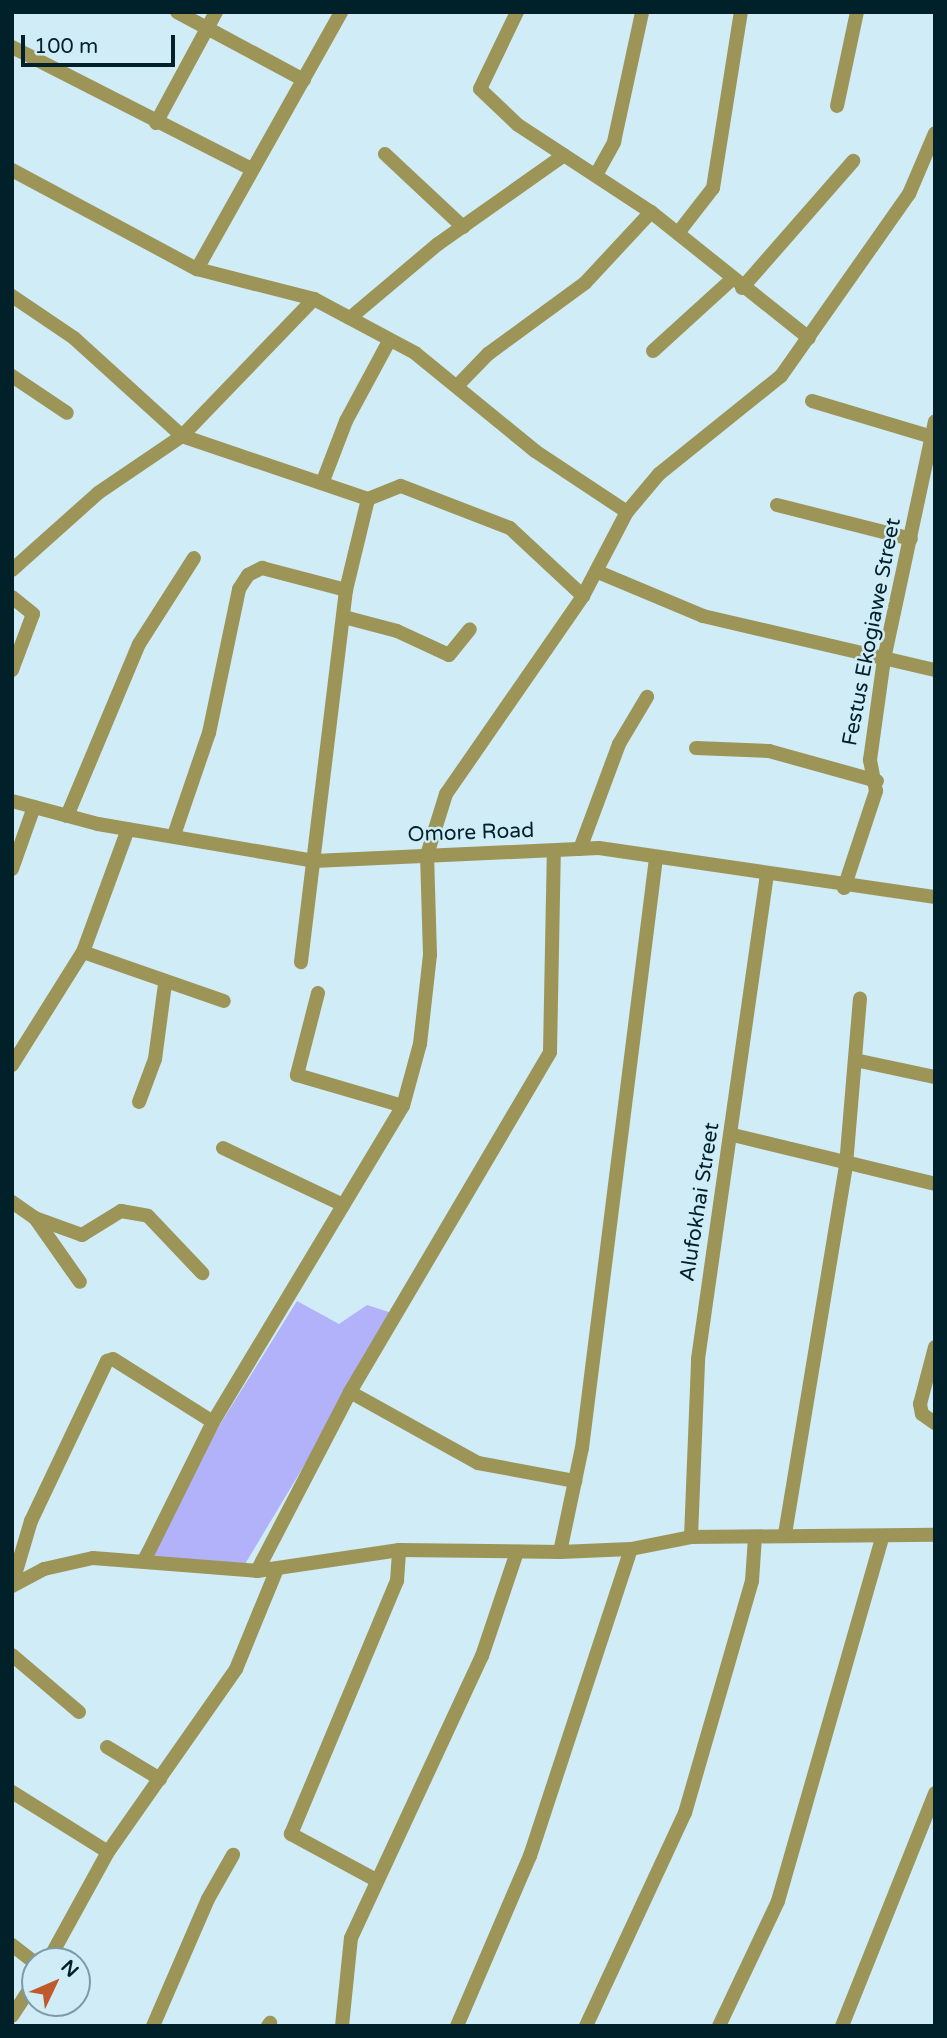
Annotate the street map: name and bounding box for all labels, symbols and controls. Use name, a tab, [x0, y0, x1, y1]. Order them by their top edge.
scale bar	[24, 21, 178, 65]
text: 100 m	[34, 34, 98, 59]
street label: Festus Ekogiawe Street	[838, 516, 906, 748]
street label: Omore Road	[407, 818, 535, 848]
street label: Alufokhai Street	[675, 1121, 725, 1283]
north arrow	[21, 1947, 91, 2017]
text: N	[56, 1956, 83, 1982]

